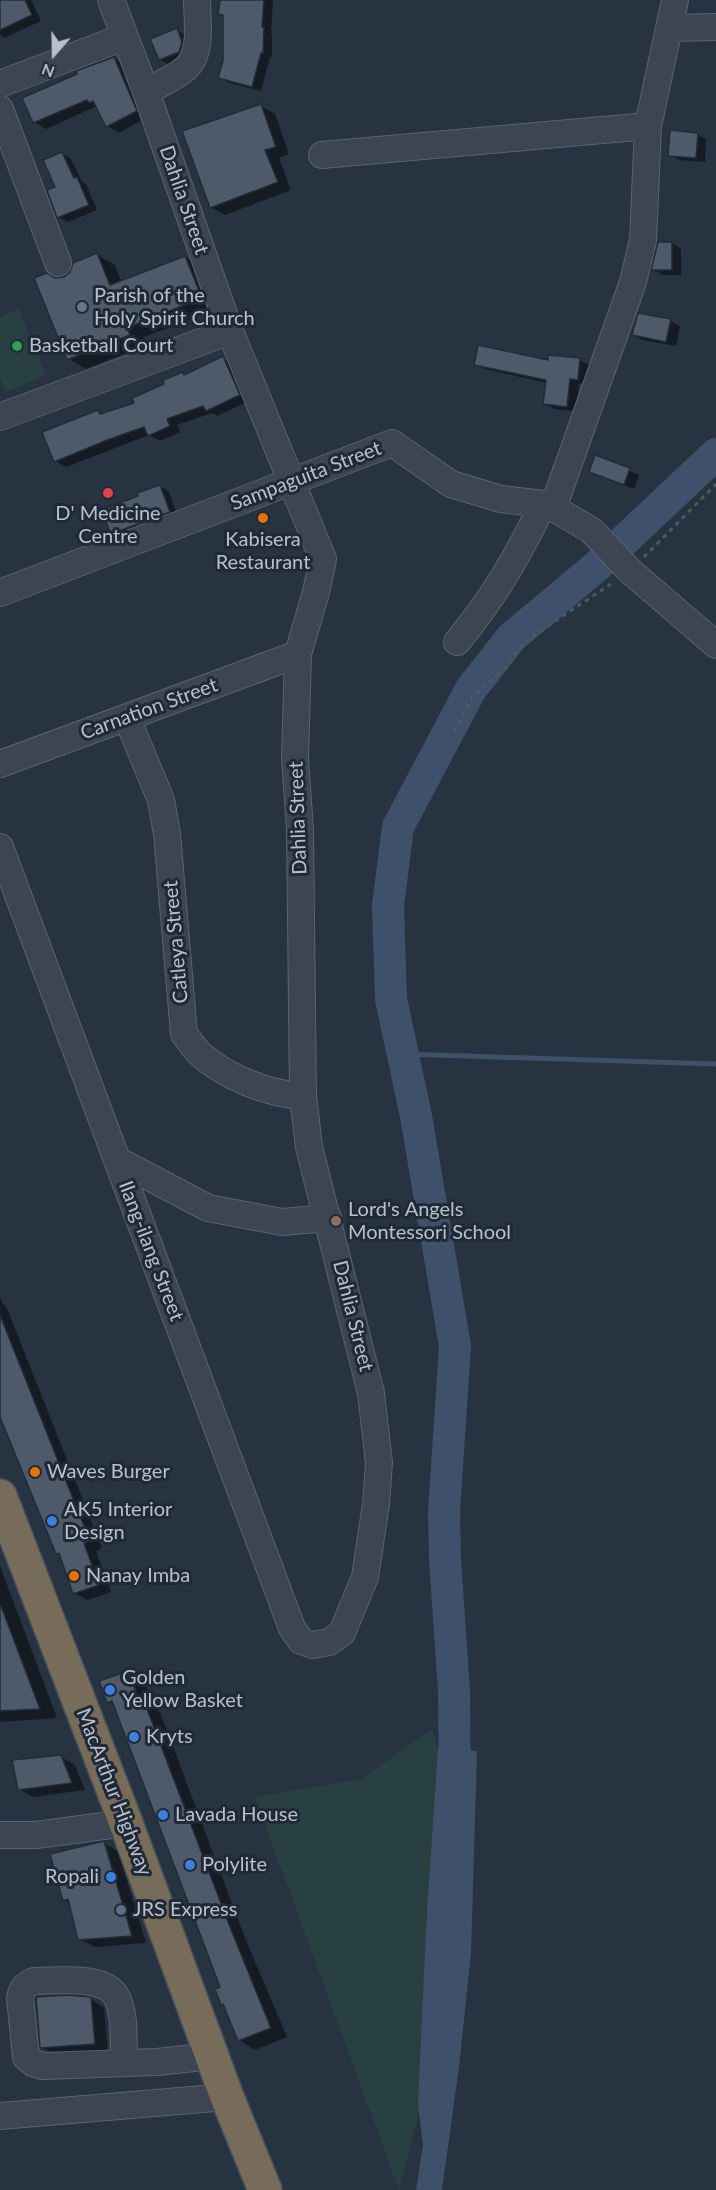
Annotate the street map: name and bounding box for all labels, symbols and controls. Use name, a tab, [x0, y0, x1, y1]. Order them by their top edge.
north arrow	[24, 24, 84, 84]
text: N	[39, 60, 57, 82]
street label: Dahlia Street	[154, 143, 214, 257]
place label: Parish of the Holy Spirit Church	[94, 284, 255, 331]
marker: Parish of the Holy Spirit Church	[75, 300, 89, 314]
place label: Basketball Court	[29, 334, 173, 358]
marker: Basketball Court	[10, 339, 24, 353]
street label: Sampaguita Street	[227, 436, 385, 516]
marker: D' Medicine Centre	[101, 486, 115, 500]
place label: D' Medicine Centre	[55, 502, 161, 549]
marker: Kabisera Restaurant	[256, 511, 270, 525]
place label: Kabisera Restaurant	[216, 528, 310, 575]
street label: Carnation Street	[77, 673, 221, 745]
street label: Dahlia Street	[284, 761, 312, 875]
street label: Catleya Street	[159, 880, 193, 1004]
street label: Ilang-ilang Street	[113, 1178, 189, 1324]
place label: Lord's Angels Montessori School	[348, 1198, 511, 1245]
marker: Lord's Angels Montessori School	[329, 1214, 343, 1228]
street label: Dahlia Street	[328, 1258, 378, 1374]
place label: Waves Burger	[47, 1460, 170, 1484]
marker: Waves Burger	[28, 1465, 42, 1479]
place label: AK5 Interior Design	[64, 1498, 172, 1545]
marker: AK5 Interior Design	[45, 1514, 59, 1528]
place label: Nanay Imba	[86, 1564, 190, 1588]
marker: Nanay Imba	[67, 1569, 81, 1583]
place label: Golden Yellow Basket	[122, 1666, 243, 1713]
marker: Golden Yellow Basket	[103, 1683, 117, 1697]
street label: MacArthur Highway	[71, 1705, 157, 1879]
place label: Kryts	[146, 1725, 193, 1749]
marker: Kryts	[127, 1730, 141, 1744]
place label: Lavada House	[175, 1803, 298, 1827]
marker: Lavada House	[156, 1808, 170, 1822]
place label: Polylite	[202, 1853, 267, 1877]
marker: Polylite	[183, 1858, 197, 1872]
place label: Ropali	[45, 1865, 99, 1889]
marker: Ropali	[104, 1870, 118, 1884]
place label: JRS Express	[133, 1898, 237, 1922]
marker: JRS Express	[114, 1903, 128, 1917]

